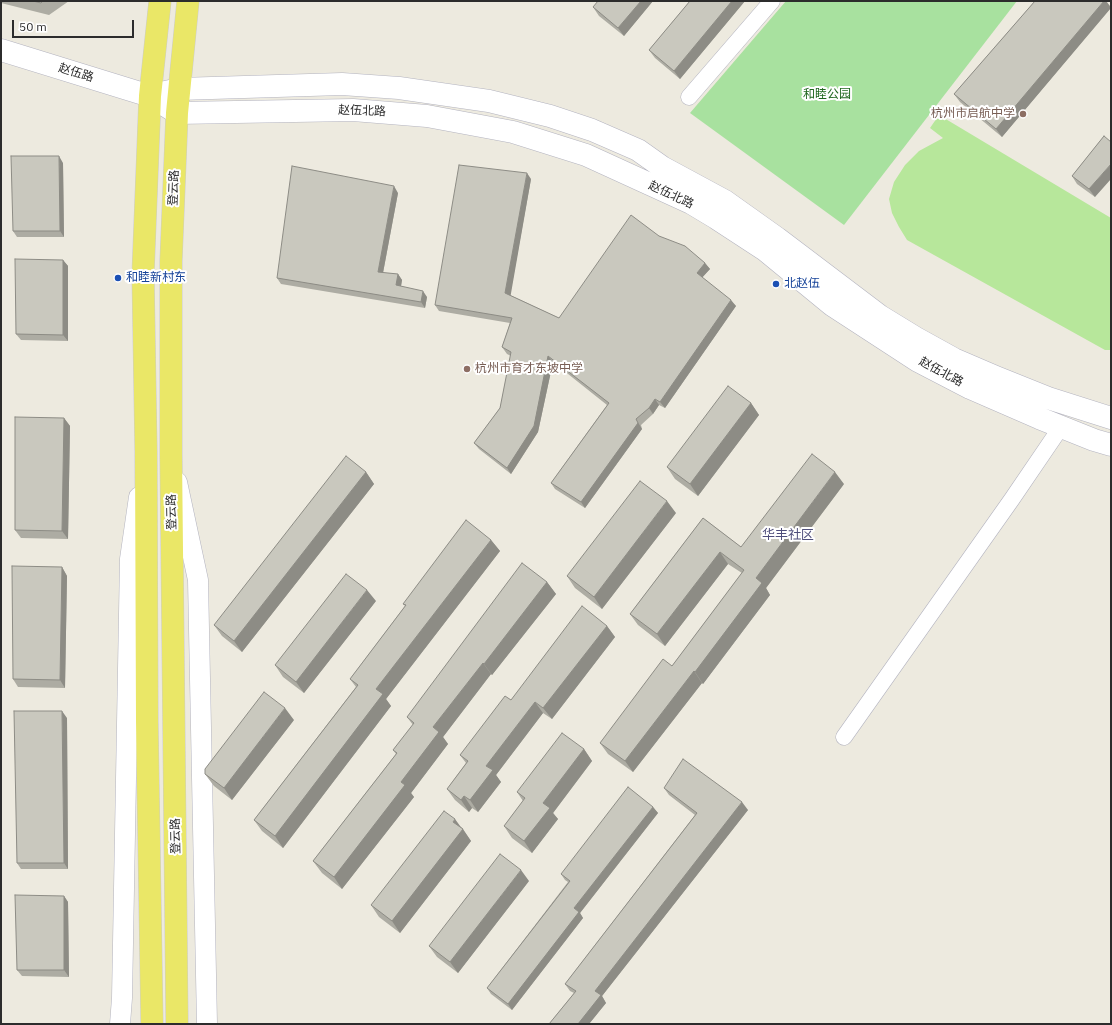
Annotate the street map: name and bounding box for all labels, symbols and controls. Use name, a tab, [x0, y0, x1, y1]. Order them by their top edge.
scale bar	[14, 12, 136, 38]
text: 50 m	[19, 19, 47, 34]
street label: 赵伍路	[57, 61, 95, 85]
park label: 和睦公园	[803, 88, 851, 102]
street label: 赵伍北路	[338, 103, 386, 119]
place label: 杭州市启航中学	[931, 107, 1015, 121]
marker: 杭州市启航中学	[1018, 109, 1028, 119]
street label: 登云路	[166, 170, 182, 206]
street label: 赵伍北路	[646, 178, 696, 212]
place label: 和睦新村东	[126, 271, 186, 285]
marker: 和睦新村东	[113, 273, 123, 283]
place label: 北赵伍	[784, 277, 820, 291]
marker: 北赵伍	[771, 279, 781, 289]
street label: 赵伍北路	[916, 354, 966, 390]
place label: 杭州市育才东坡中学	[475, 362, 583, 376]
marker: 杭州市育才东坡中学	[462, 364, 472, 374]
street label: 登云路	[164, 494, 180, 530]
district label: 华丰社区	[762, 527, 814, 543]
street label: 登云路	[168, 818, 184, 854]

